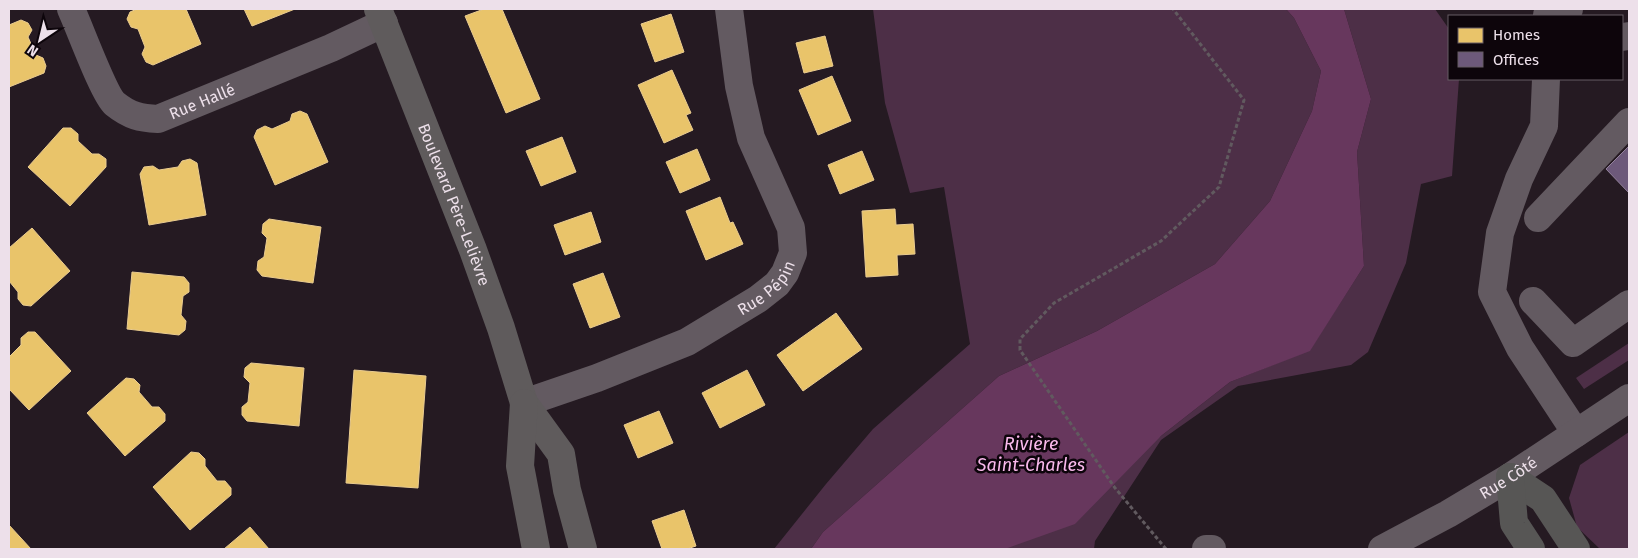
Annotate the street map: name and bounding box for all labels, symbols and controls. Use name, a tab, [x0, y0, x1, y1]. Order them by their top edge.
north arrow	[15, 15, 65, 65]
legend	[1448, 15, 1623, 80]
text: Homes	[1493, 26, 1540, 44]
text: N	[24, 41, 42, 60]
text: Offices	[1493, 51, 1539, 69]
street label: Rue Hallé	[166, 79, 238, 123]
street label: Boulevard Père-Lelièvre	[415, 121, 495, 288]
street label: Rue Pépin	[734, 258, 798, 319]
water label: Rivière Saint-Charles	[976, 433, 1085, 476]
street label: Rue Côté	[1476, 452, 1540, 503]

